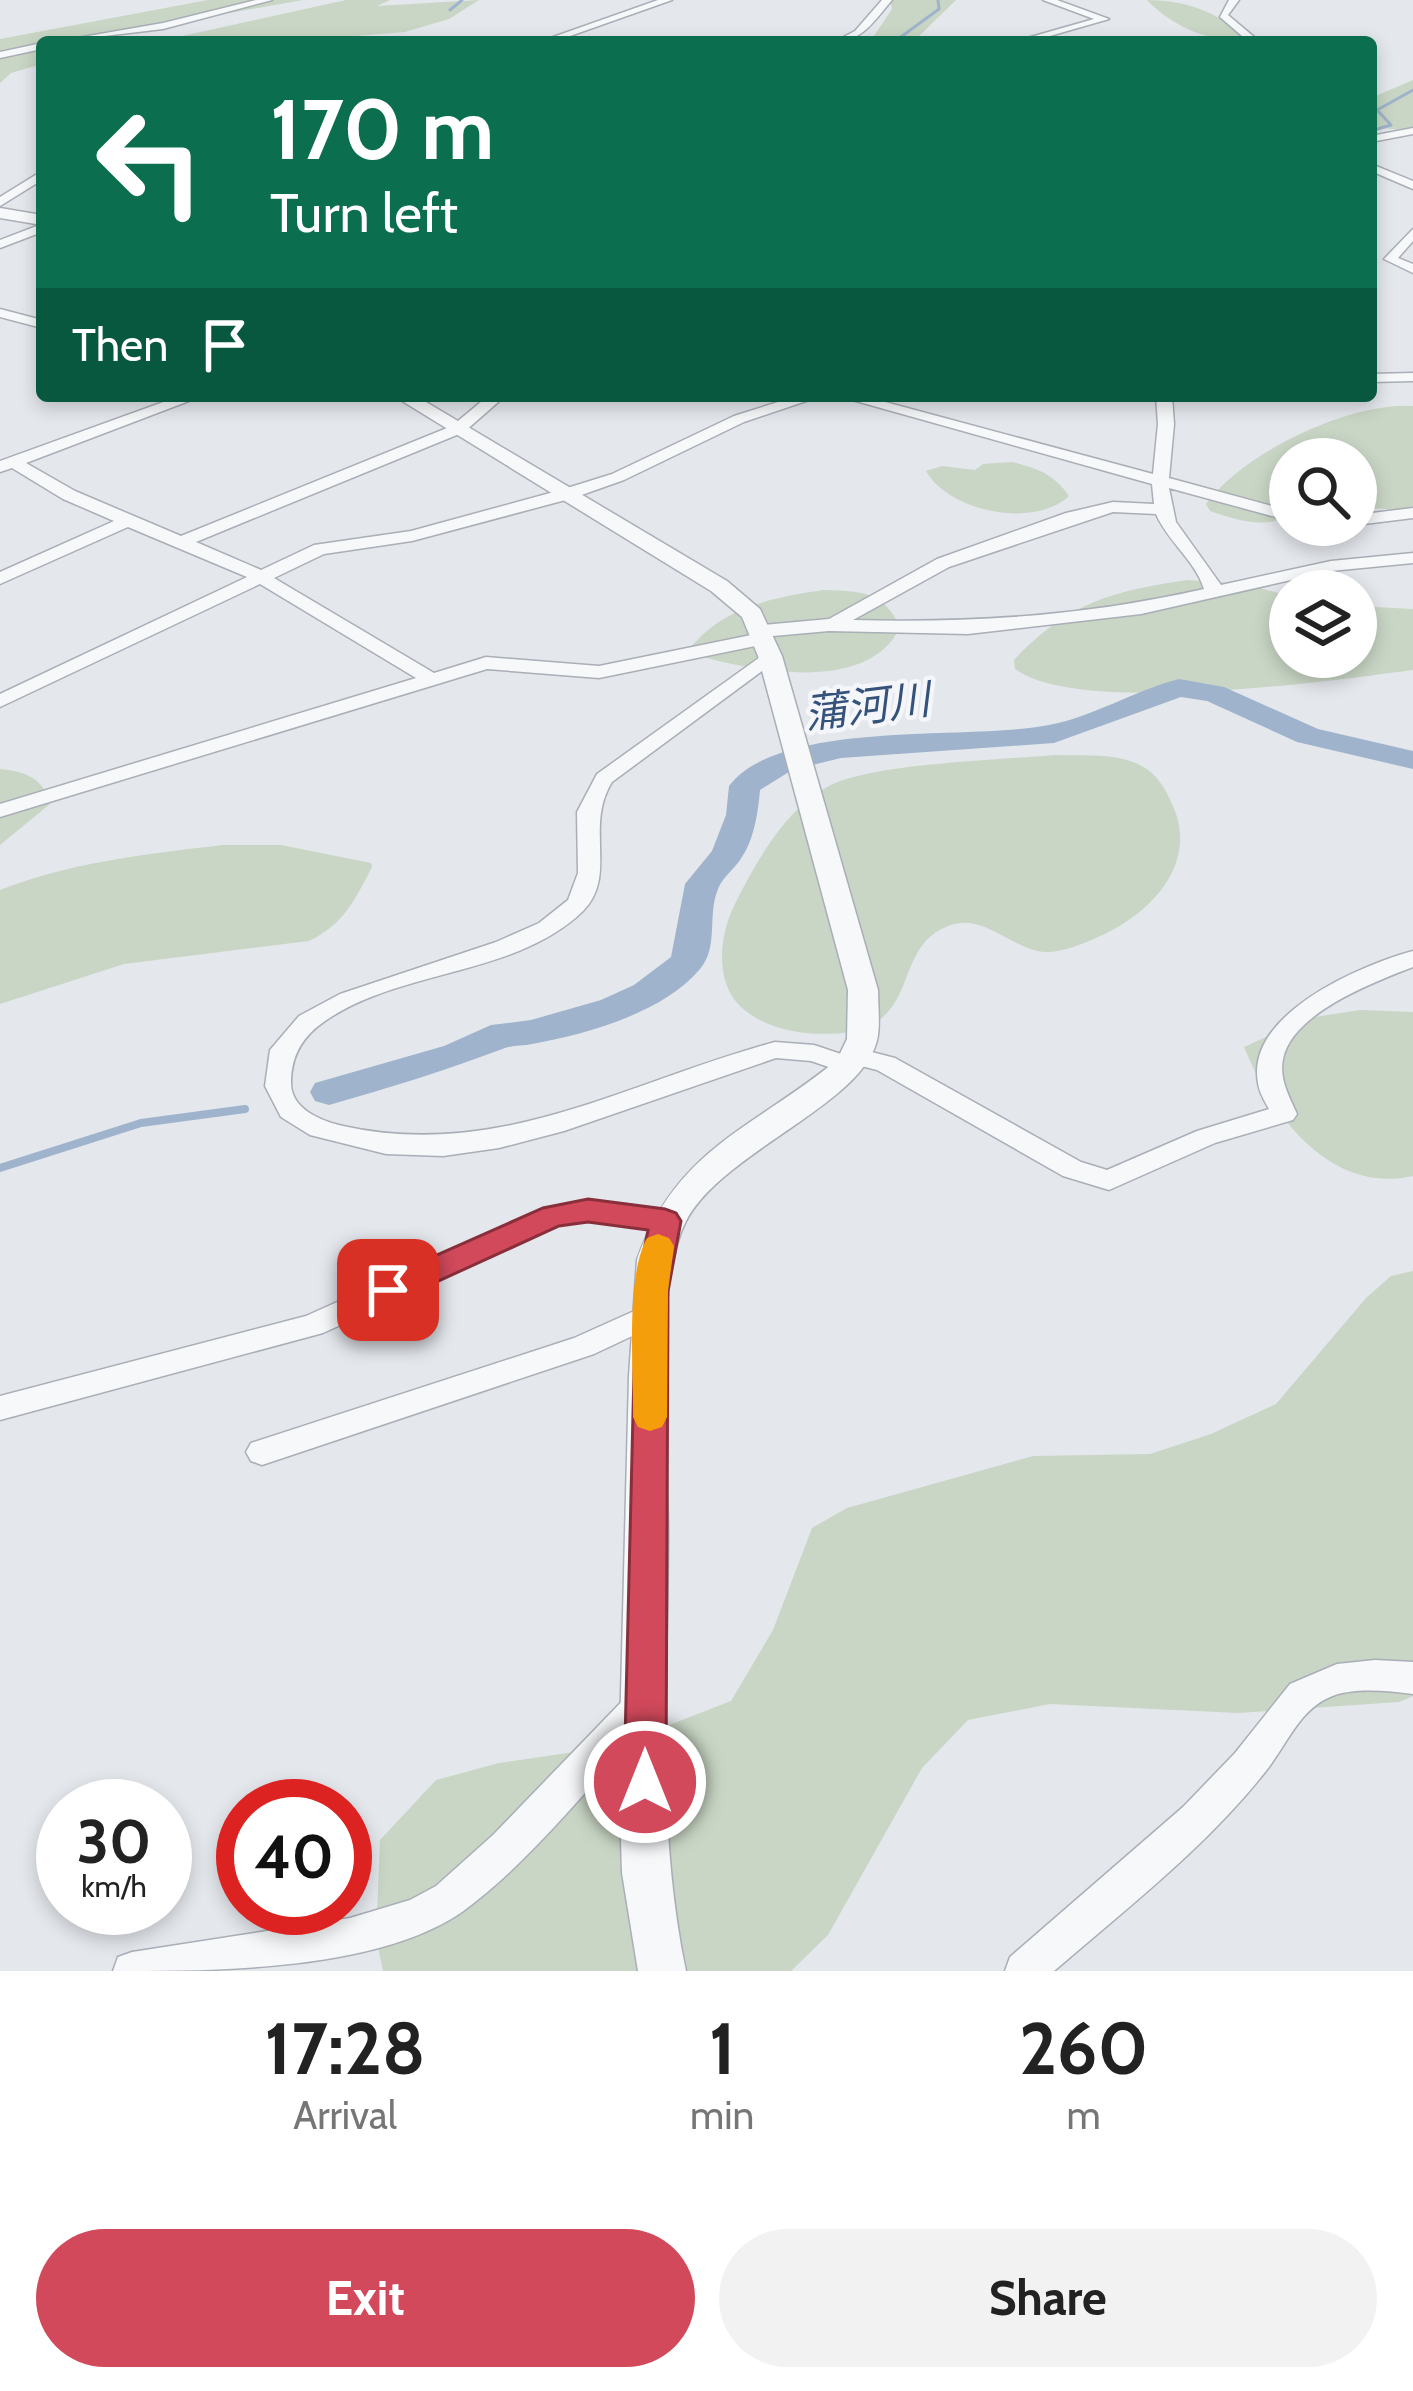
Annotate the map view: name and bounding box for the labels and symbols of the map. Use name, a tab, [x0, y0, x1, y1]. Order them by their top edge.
water label: 蒲河川	[801, 672, 937, 739]
pin	[337, 1239, 439, 1341]
position arrow	[582, 1719, 708, 1845]
speed limit sign: 40	[216, 1779, 372, 1935]

